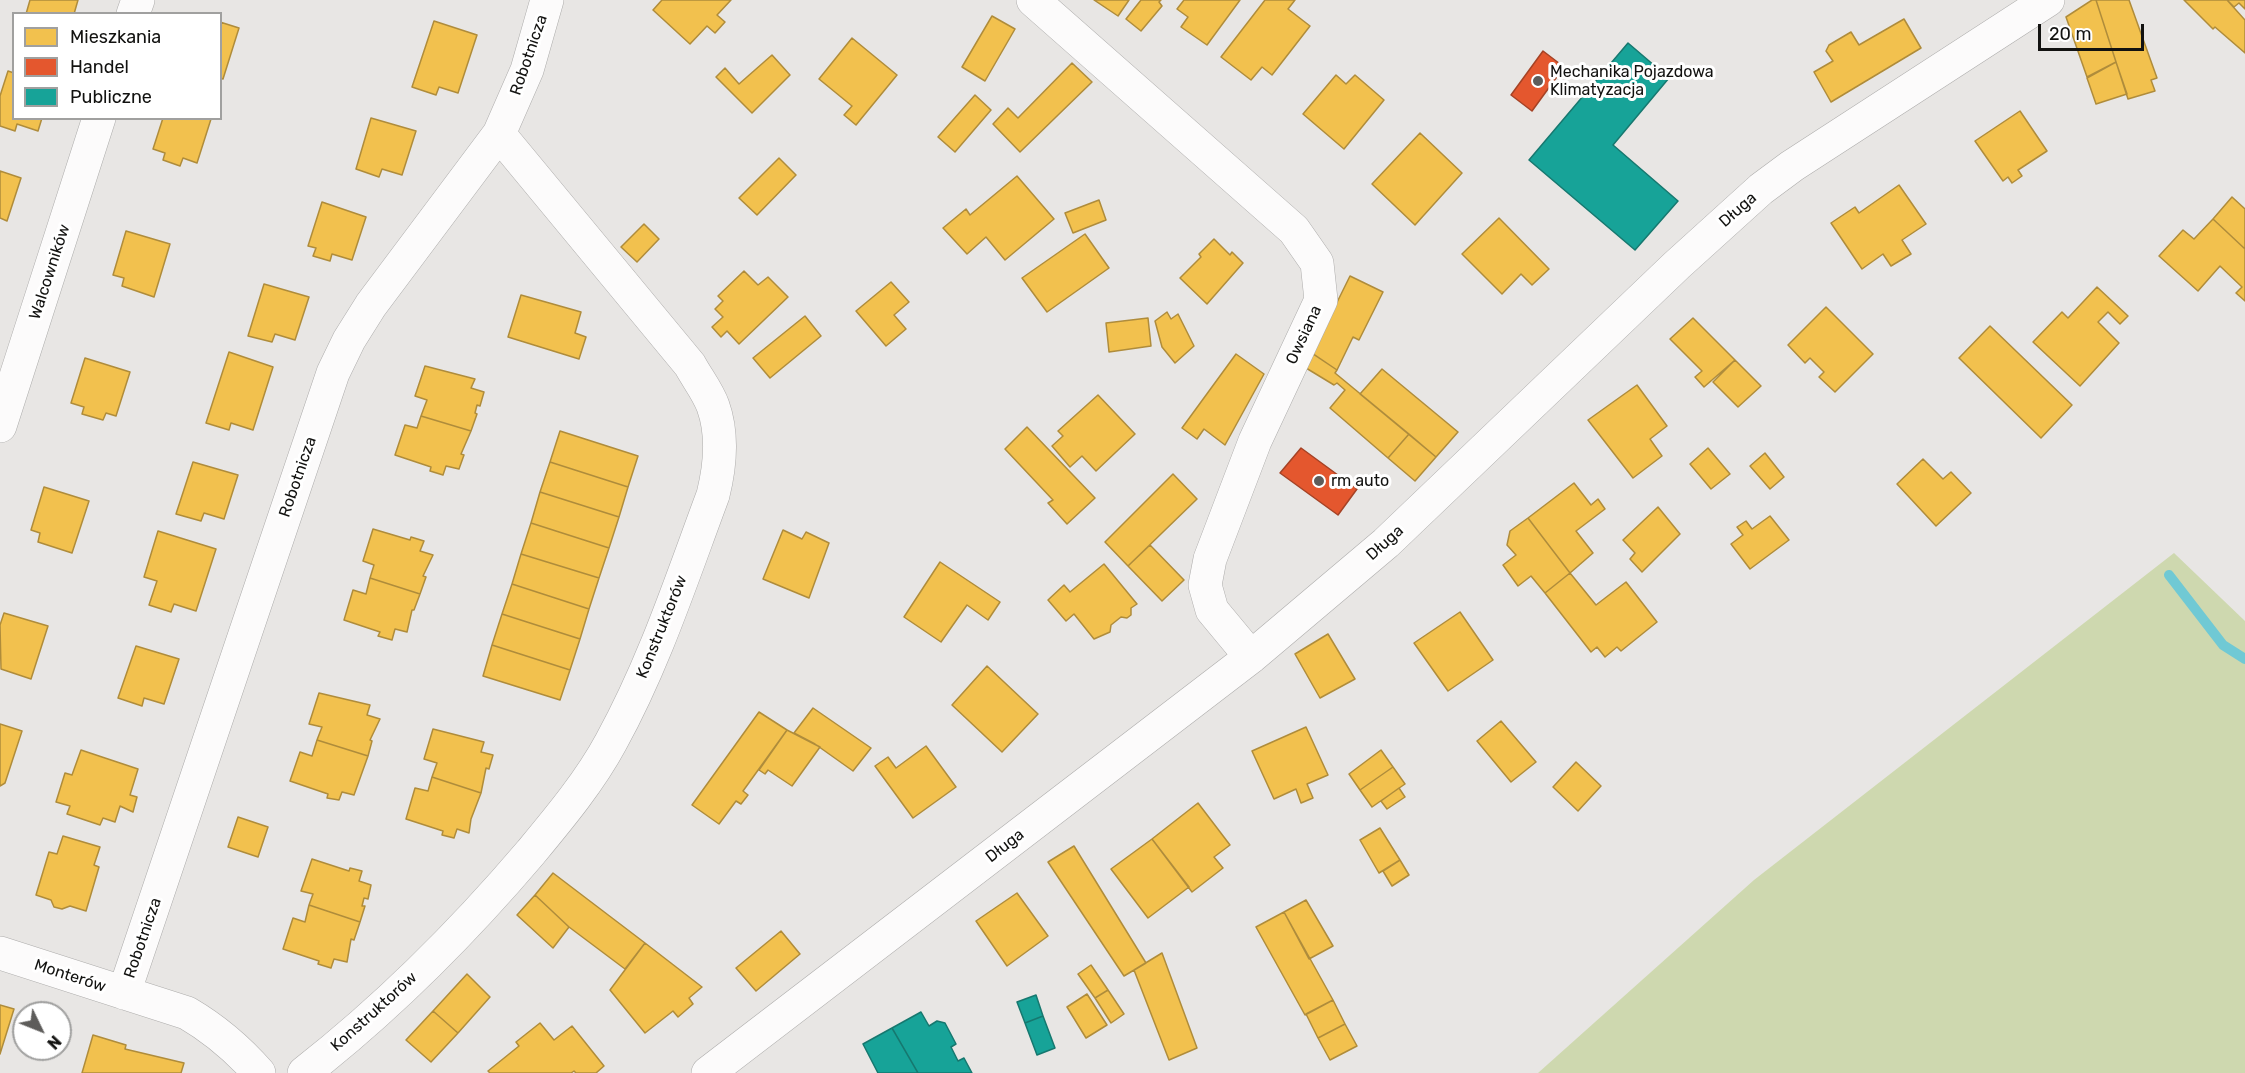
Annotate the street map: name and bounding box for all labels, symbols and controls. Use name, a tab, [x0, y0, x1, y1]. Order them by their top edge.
legend	[12, 12, 222, 120]
street label: Robotnicza	[506, 12, 552, 98]
scale bar	[2041, 12, 2148, 50]
text: 20 m	[2049, 23, 2091, 45]
text: Mieszkania	[70, 26, 161, 48]
text: Handel	[70, 56, 129, 78]
place label: Mechanika Pojazdowa Klimatyzacja	[1550, 62, 1714, 100]
marker: Mechanika Pojazdowa Klimatyzacja	[1531, 74, 1545, 88]
text: Publiczne	[70, 86, 152, 108]
street label: Długa	[1715, 188, 1761, 232]
street label: Walcowników	[26, 222, 74, 322]
street label: Owsiana	[1282, 302, 1326, 368]
street label: Robotnicza	[275, 434, 321, 520]
place label: rm auto	[1331, 471, 1389, 491]
marker: rm auto	[1312, 474, 1326, 488]
street label: Długa	[1362, 521, 1408, 565]
street label: Konstruktorów	[633, 573, 691, 681]
street label: Długa	[982, 825, 1028, 867]
street label: Robotnicza	[120, 895, 166, 981]
street label: Monterów	[32, 955, 108, 997]
street label: Konstruktorów	[327, 968, 421, 1056]
north arrow	[12, 1001, 72, 1061]
text: N	[43, 1032, 65, 1053]

